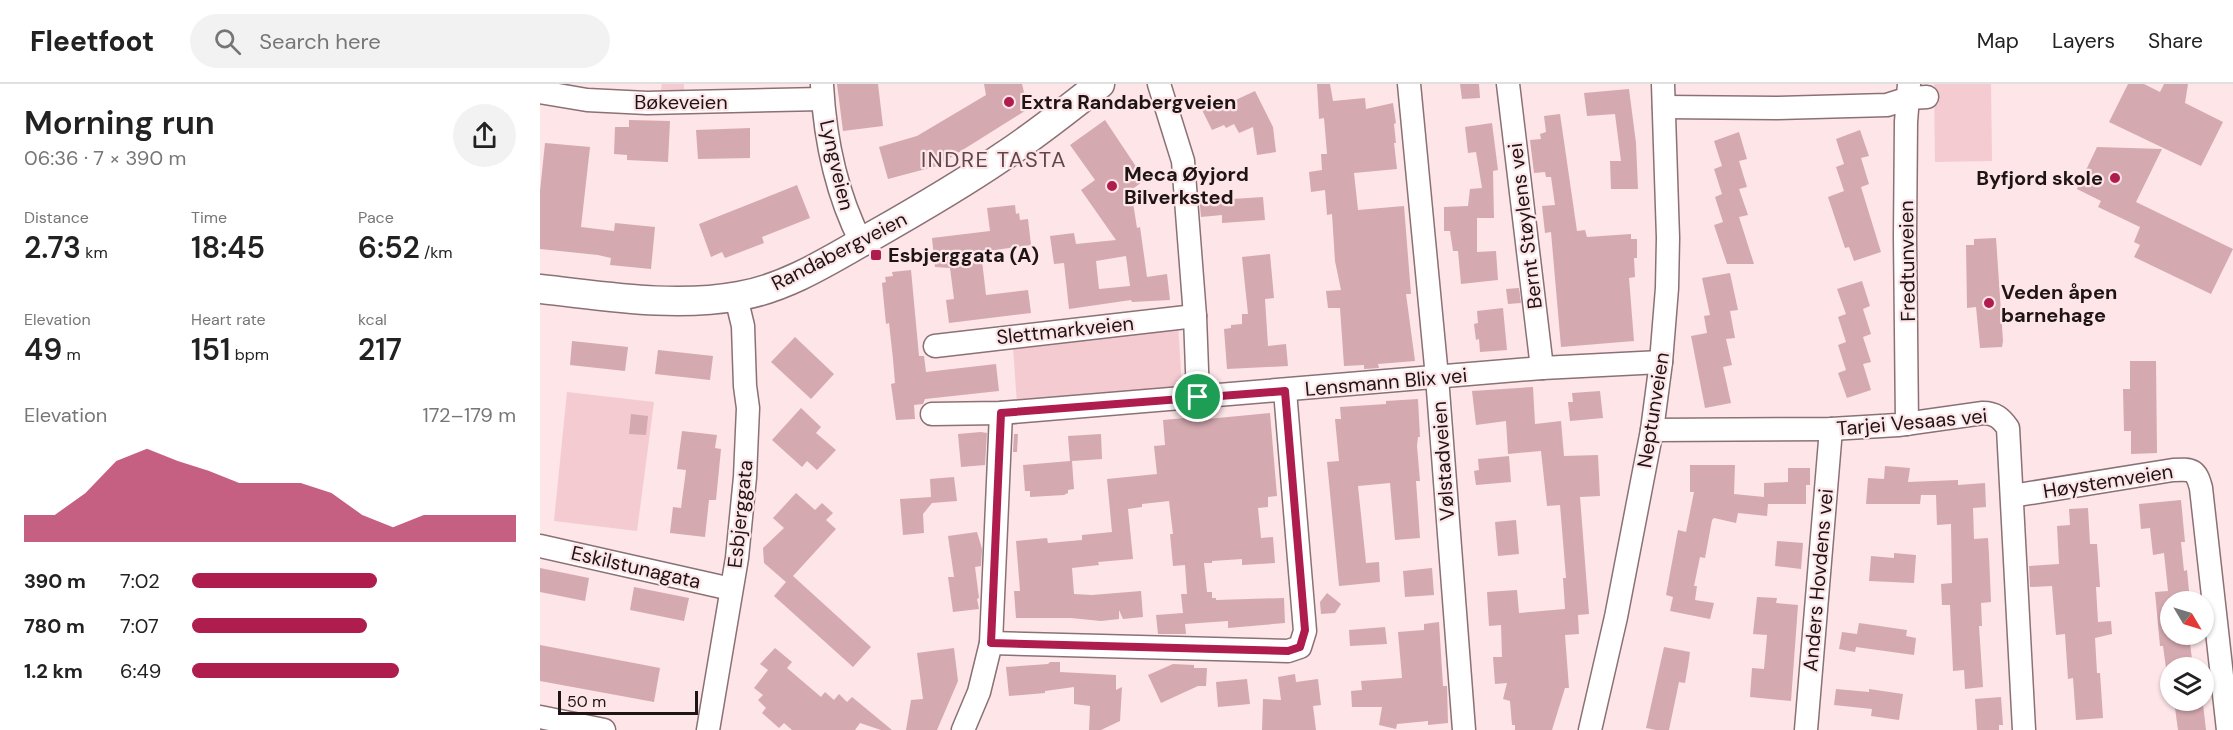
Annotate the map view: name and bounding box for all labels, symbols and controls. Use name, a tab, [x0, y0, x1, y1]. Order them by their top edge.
search box	[190, 14, 610, 68]
text: Fleetfoot	[30, 23, 154, 60]
icon: search	[211, 25, 244, 58]
text: Search here	[259, 27, 381, 56]
text: Map	[1977, 27, 2019, 55]
text: Layers	[2052, 27, 2115, 55]
text: Share	[2148, 27, 2203, 55]
street label: Bøkeveien	[634, 89, 728, 115]
place label: Extra Randabergveien	[1021, 89, 1236, 115]
marker: Extra Randabergveien	[1002, 95, 1016, 109]
text: Morning run	[24, 101, 215, 144]
button: share	[453, 104, 516, 167]
street label: Lyngveien	[814, 117, 860, 213]
street label: Bernt Støylens vei	[1502, 142, 1548, 310]
text: 06:36 · 7 × 390 m	[24, 145, 186, 171]
district label: INDRE TASTA	[921, 145, 1067, 174]
place label: Meca Øyjord Bilverksted	[1124, 161, 1249, 210]
place label: Byfjord skole	[1976, 165, 2103, 191]
marker: Byfjord skole	[2108, 171, 2122, 185]
marker: Meca Øyjord Bilverksted	[1105, 179, 1119, 193]
street label: Fredtunveien	[1893, 200, 1921, 322]
street label: Randabergveien	[767, 206, 911, 296]
text: Distance	[24, 207, 89, 228]
text: Time	[191, 207, 227, 228]
text: Pace	[358, 207, 394, 228]
text: 2.73	[24, 228, 81, 267]
text: 18:45	[191, 228, 265, 267]
text: 6:52	[358, 228, 420, 267]
text: km	[81, 242, 108, 263]
text: /km	[420, 242, 453, 263]
place label: Esbjerggata (A)	[888, 242, 1039, 268]
marker: Esbjerggata (A)	[869, 248, 883, 262]
place label: Veden åpen barnehage	[2001, 279, 2117, 328]
marker: Veden åpen barnehage	[1982, 296, 1996, 310]
text: Elevation	[24, 309, 91, 330]
text: Heart rate	[191, 309, 266, 330]
text: kcal	[358, 309, 387, 330]
street label: Slettmarkveien	[995, 310, 1135, 350]
text: 49	[24, 330, 62, 369]
text: 151	[191, 330, 230, 369]
text: 217	[358, 330, 402, 369]
text: m	[62, 344, 81, 365]
text: bpm	[230, 344, 269, 365]
street label: Neptunveien	[1631, 350, 1675, 470]
street label: Lensmann Blix vei	[1304, 362, 1468, 402]
pin	[1172, 371, 1223, 422]
icon: arrive	[1181, 380, 1214, 413]
street label: Vølstadveien	[1426, 400, 1460, 522]
text: Elevation	[24, 402, 107, 428]
text: 172–179 m	[423, 402, 516, 428]
street label: Tarjei Vesaas vei	[1836, 402, 1988, 442]
street label: Esbjerggata	[721, 458, 759, 570]
street label: Høystemveien	[2041, 458, 2175, 504]
street label: Anders Hovdens vei	[1797, 488, 1839, 672]
street label: Eskilstunagata	[569, 539, 703, 595]
text: 390 m	[24, 568, 86, 594]
text: 7:02	[120, 568, 160, 594]
north arrow	[2160, 591, 2214, 645]
map controls	[2160, 591, 2214, 711]
text: 780 m	[24, 613, 85, 639]
text: 7:07	[120, 613, 159, 639]
button: layers	[2160, 657, 2214, 711]
text: 1.2 km	[24, 658, 83, 684]
text: 6:49	[120, 658, 161, 684]
scale bar	[558, 688, 698, 716]
text: 50 m	[567, 691, 606, 712]

